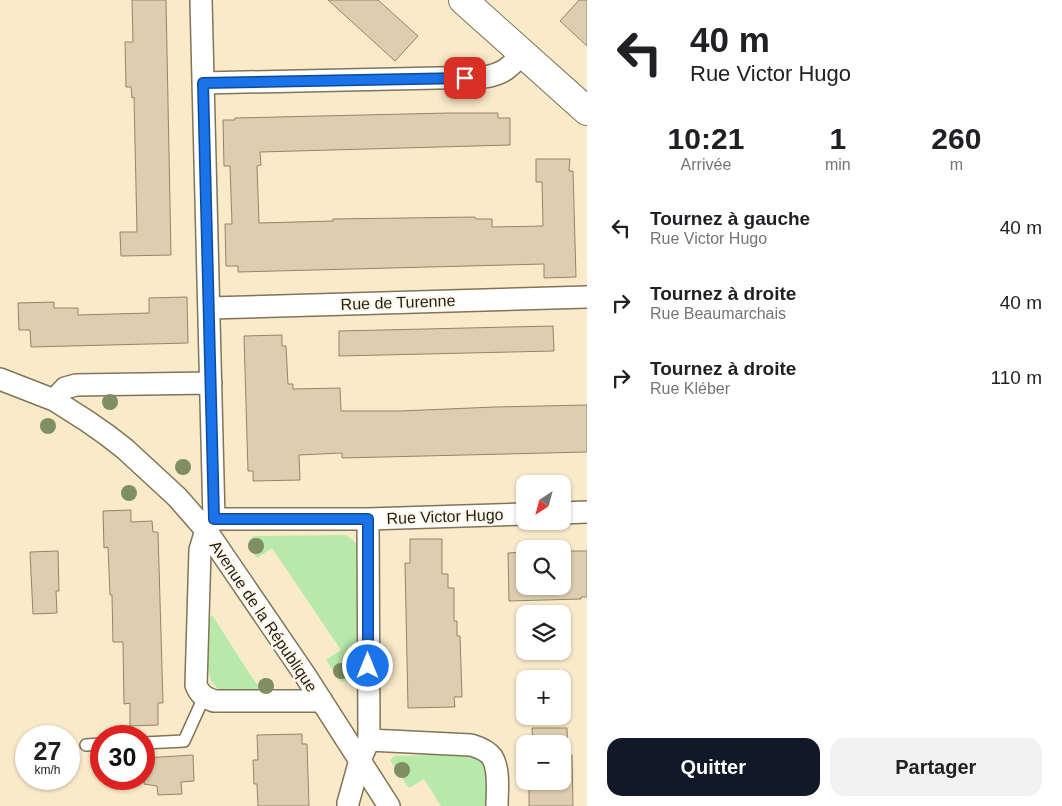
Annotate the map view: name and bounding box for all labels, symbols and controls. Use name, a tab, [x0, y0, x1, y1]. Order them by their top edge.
icon: left	[607, 20, 672, 85]
text: 40 m	[690, 20, 770, 59]
pin	[444, 57, 486, 99]
text: Rue Victor Hugo	[690, 61, 851, 86]
icon: arrive	[451, 64, 479, 92]
text: 10:21	[668, 122, 744, 155]
text: 1	[829, 122, 846, 155]
text: 260	[931, 122, 981, 155]
text: Arrivée	[681, 156, 731, 173]
text: min	[825, 156, 851, 173]
text: m	[950, 156, 963, 173]
text: Tournez à gauche	[650, 208, 810, 229]
icon: left	[607, 214, 635, 242]
text: 40 m	[1000, 217, 1042, 238]
text: Rue Victor Hugo	[650, 230, 767, 247]
text: Tournez à droite	[650, 283, 796, 304]
icon: right	[607, 289, 635, 317]
street label: Rue de Turenne	[340, 292, 456, 313]
text: 40 m	[1000, 292, 1042, 313]
text: Rue Beaumarchais	[650, 305, 786, 322]
text: Tournez à droite	[650, 358, 796, 379]
icon: right	[607, 364, 635, 392]
text: 110 m	[991, 367, 1042, 388]
text: Rue Kléber	[650, 380, 730, 397]
north arrow	[516, 475, 571, 530]
map controls	[516, 475, 571, 790]
street label: Rue Victor Hugo	[386, 506, 504, 527]
street label: Avenue de la République	[207, 538, 321, 695]
button: search	[516, 540, 571, 595]
button: layers	[516, 605, 571, 660]
position arrow	[341, 639, 393, 691]
button: +	[516, 670, 571, 725]
speed limit sign: 30	[90, 725, 155, 790]
button: −	[516, 735, 571, 790]
text: 27	[34, 737, 61, 765]
button: Quitter	[607, 738, 820, 796]
button: Partager	[830, 738, 1042, 796]
text: km/h	[34, 763, 61, 777]

